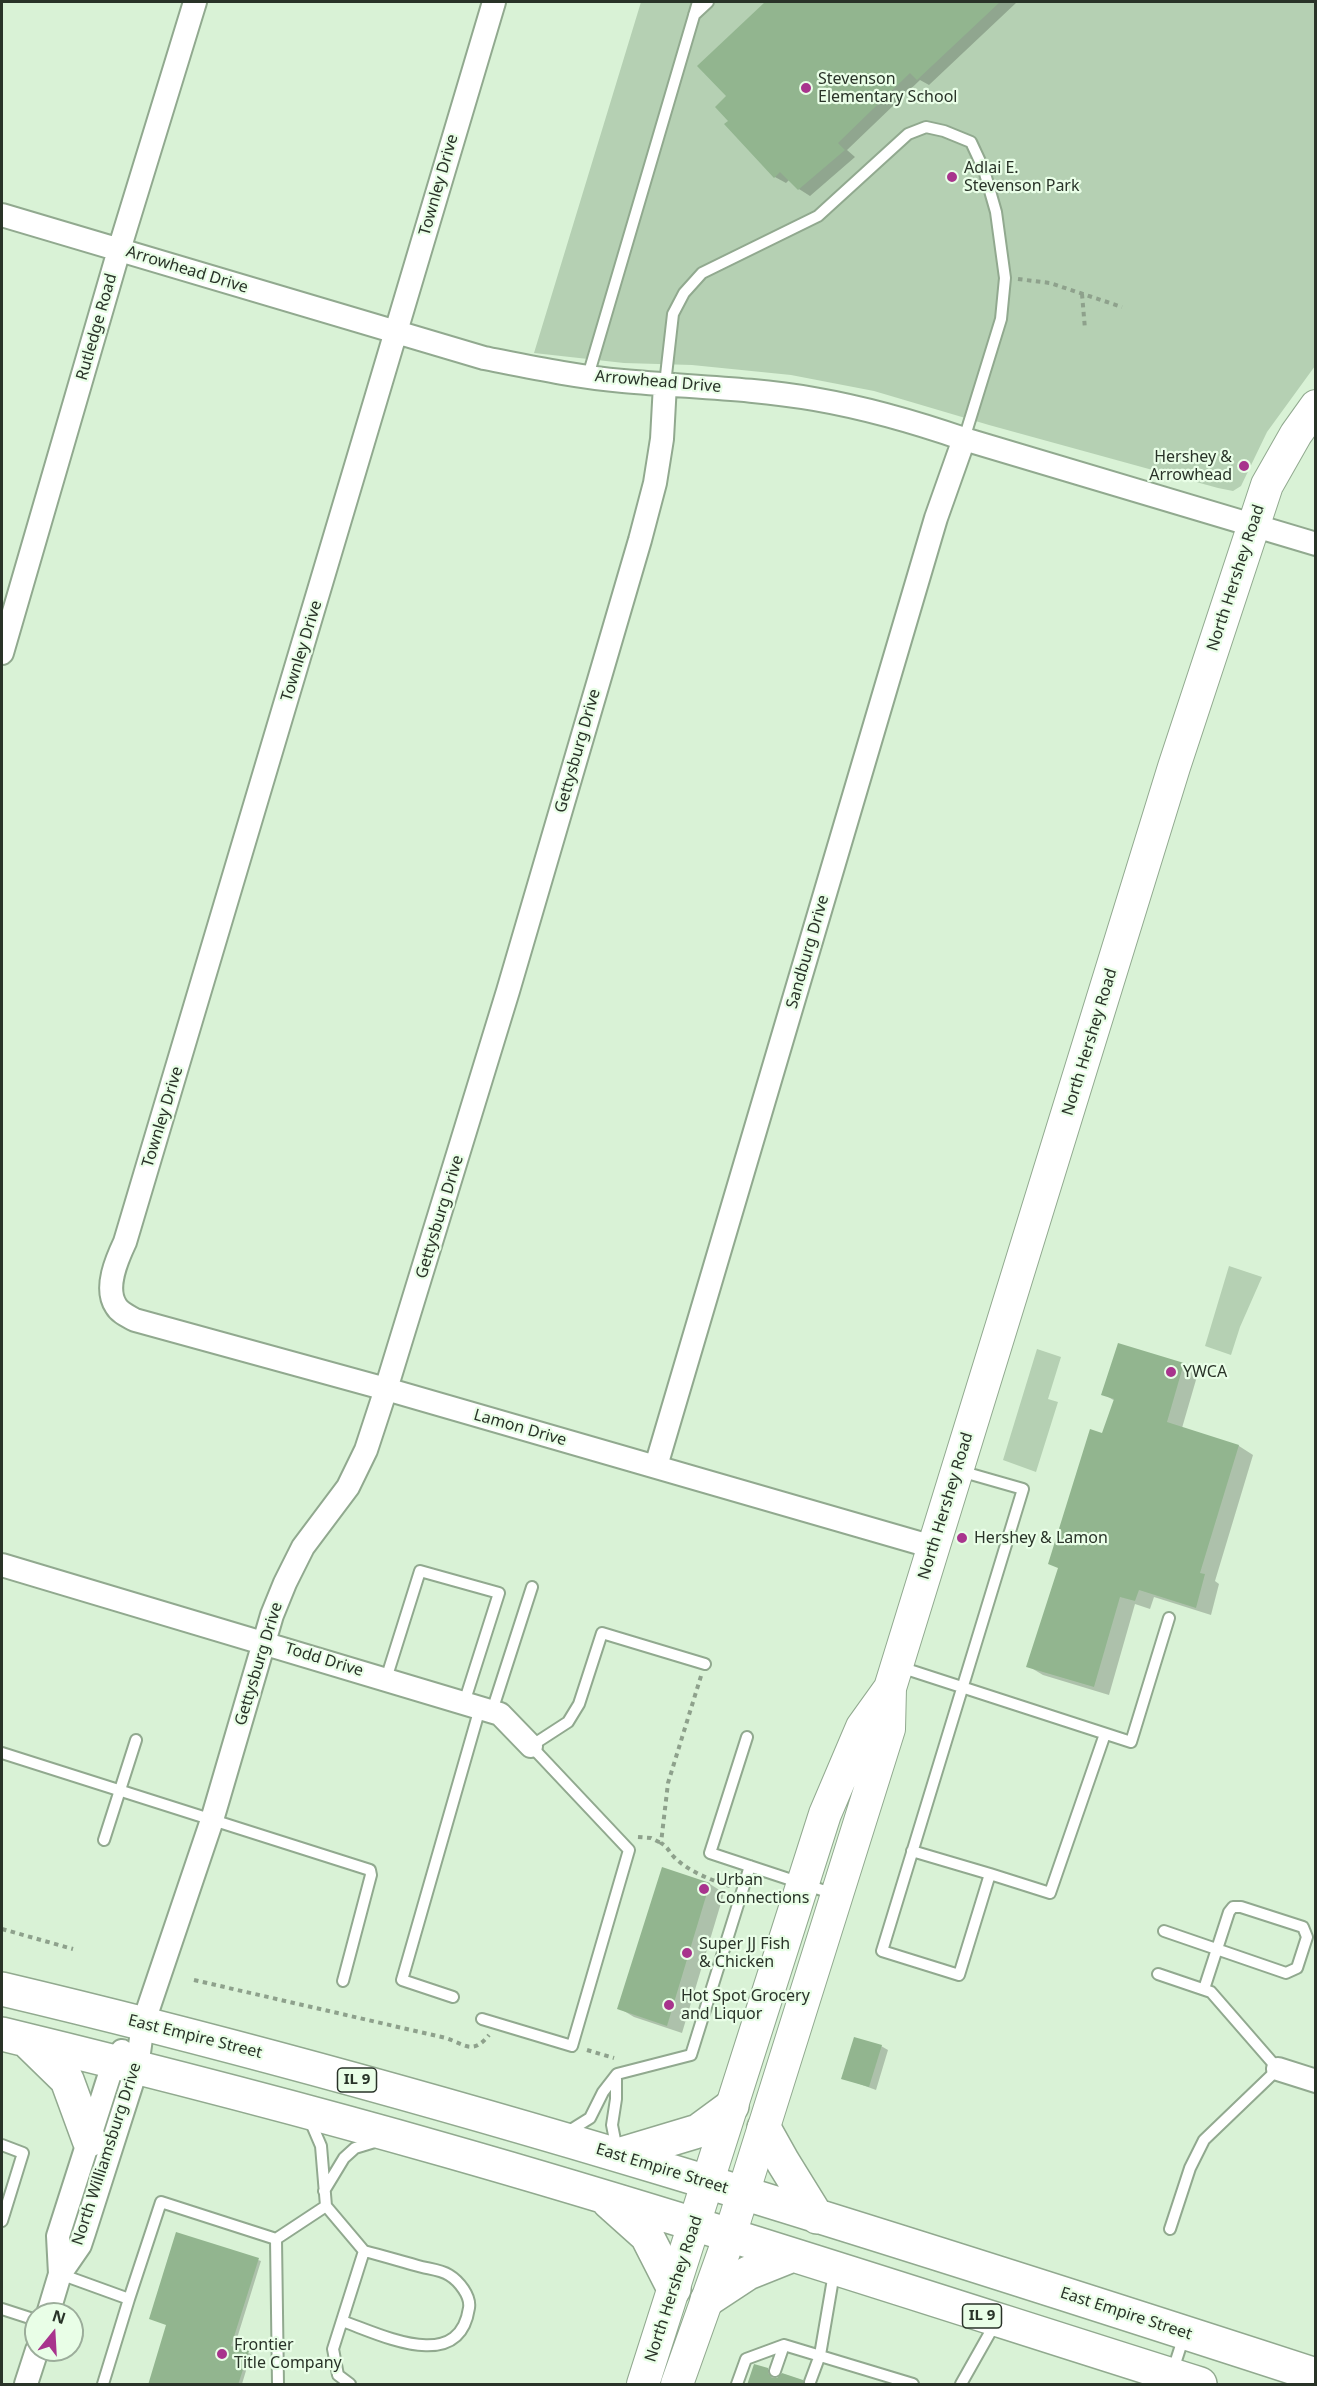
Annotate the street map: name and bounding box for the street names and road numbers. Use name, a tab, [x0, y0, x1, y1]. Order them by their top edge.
street label: Townley Drive	[415, 132, 463, 238]
street label: Arrowhead Drive	[124, 242, 250, 298]
street label: Rutledge Road	[73, 271, 121, 383]
street label: Arrowhead Drive	[594, 367, 722, 397]
street label: North Hershey Road	[1203, 502, 1269, 654]
street label: Townley Drive	[278, 598, 326, 704]
street label: Gettysburg Drive	[551, 687, 605, 815]
street label: Sandburg Drive	[783, 893, 833, 1011]
street label: North Hershey Road	[1058, 966, 1122, 1118]
street label: Townley Drive	[139, 1064, 187, 1170]
street label: Gettysburg Drive	[412, 1153, 468, 1281]
street label: Lamon Drive	[471, 1406, 569, 1450]
street label: North Hershey Road	[914, 1430, 978, 1582]
street label: Gettysburg Drive	[231, 1600, 287, 1728]
street label: Todd Drive	[283, 1639, 365, 1681]
street label: East Empire Street	[126, 2011, 264, 2063]
street label: North Williamsburg Drive	[68, 2060, 146, 2248]
road number: IL 9	[338, 2068, 376, 2092]
street label: East Empire Street	[593, 2140, 731, 2198]
street label: North Hershey Road	[641, 2213, 707, 2365]
street label: East Empire Street	[1058, 2284, 1194, 2344]
road number: IL 9	[962, 2304, 1002, 2328]

